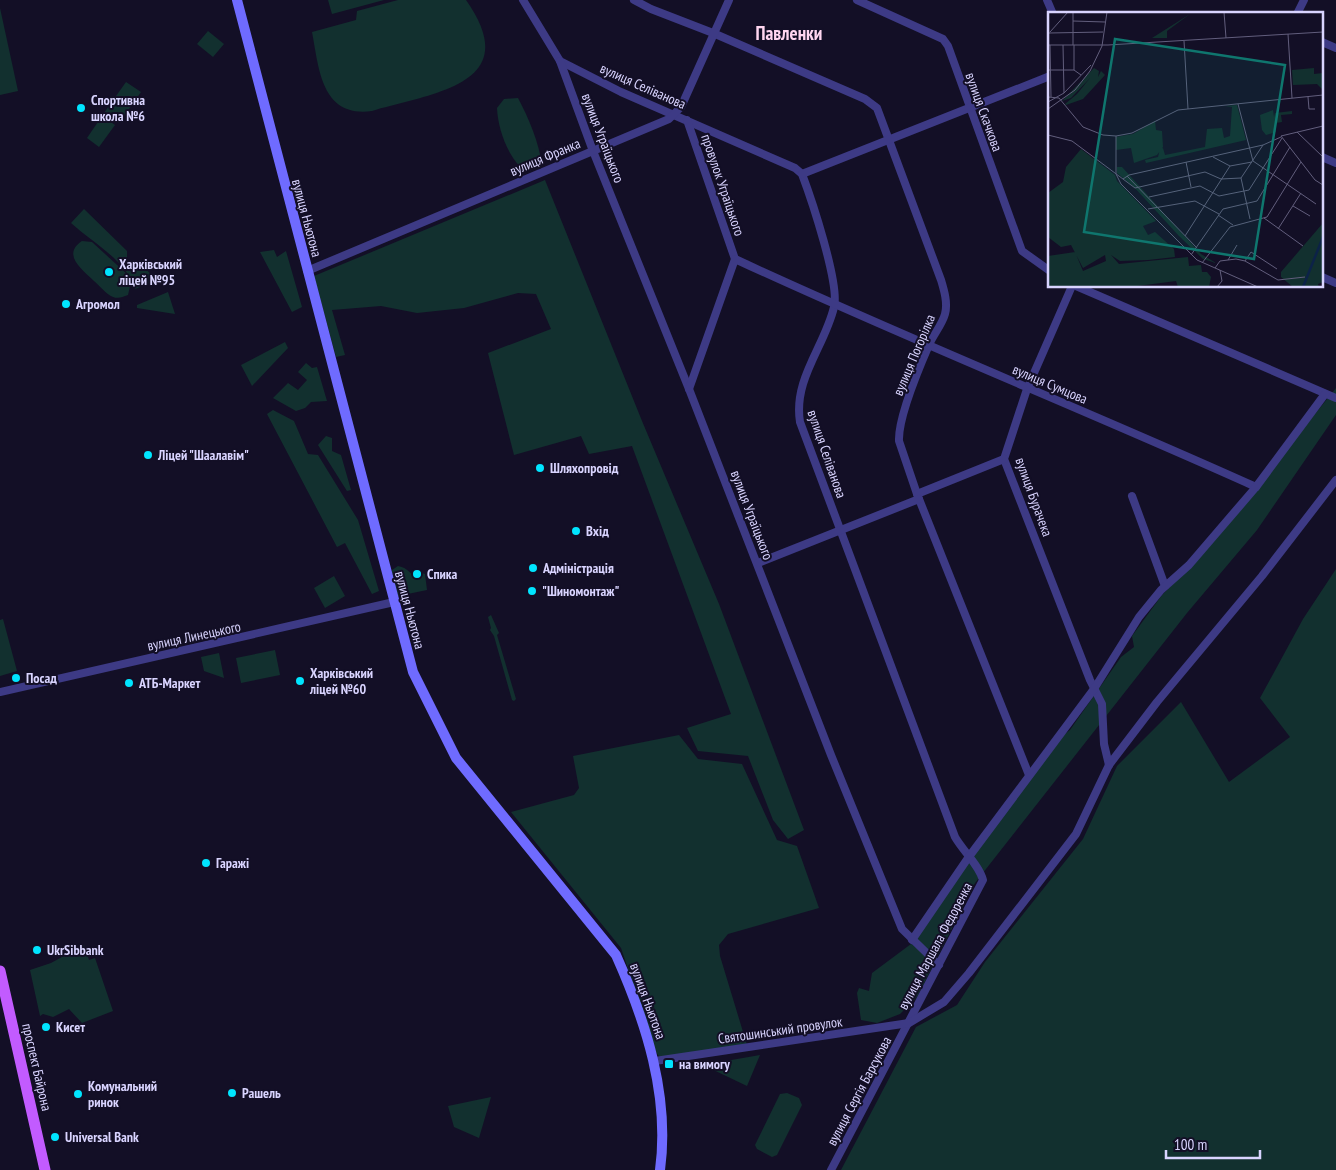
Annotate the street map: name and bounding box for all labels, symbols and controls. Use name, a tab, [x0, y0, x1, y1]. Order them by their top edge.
inset map	[1048, 12, 1324, 288]
district label: Павленки	[756, 21, 822, 45]
street label: вулиця Селіванова	[597, 59, 689, 113]
street label: вулиця Скачкова	[961, 70, 1007, 154]
place label: Спортивна школа №6	[91, 91, 145, 125]
street label: вулиця Уграїцького	[578, 91, 628, 185]
marker: Спортивна школа №6	[75, 102, 87, 114]
street label: провулок Уграїцького	[697, 132, 749, 238]
street label: вулиця Франка	[507, 134, 583, 180]
street label: вулиця Ньютона	[288, 177, 326, 259]
place label: Харківський ліцей №95	[118, 255, 182, 289]
marker: Харківський ліцей №95	[103, 266, 115, 278]
place label: Агромол	[75, 295, 120, 313]
marker: Агромол	[60, 298, 72, 310]
street label: вулиця Погорілка	[889, 312, 939, 398]
street label: вулиця Сумцова	[1010, 360, 1090, 408]
street label: вулиця Селіванова	[804, 408, 850, 500]
place label: Ліцей "Шаалавім"	[157, 446, 249, 464]
marker: Ліцей "Шаалавім"	[142, 449, 154, 461]
street label: вулиця Бурачека	[1011, 455, 1057, 539]
place label: Шляхопровід	[550, 459, 619, 477]
marker: Шляхопровід	[534, 462, 546, 474]
street label: вулиця Уграїцького	[727, 468, 777, 562]
place label: Вхід	[586, 522, 609, 540]
marker: Вхід	[570, 525, 582, 537]
place label: Адміністрація	[542, 559, 614, 577]
marker: Адміністрація	[527, 562, 539, 574]
place label: Спика	[427, 565, 458, 583]
marker: Спика	[411, 568, 423, 580]
street label: вулиця Ньютона	[391, 569, 429, 651]
place label: "Шиномонтаж"	[542, 582, 620, 600]
marker: "Шиномонтаж"	[526, 585, 538, 597]
street label: вулиця Линецького	[146, 617, 242, 655]
place label: Харківський ліцей №60	[309, 664, 373, 698]
place label: Посад	[26, 669, 57, 687]
marker: Посад	[10, 672, 22, 684]
place label: АТБ-Маркет	[138, 674, 200, 692]
marker: Харківський ліцей №60	[294, 675, 306, 687]
marker: АТБ-Маркет	[123, 677, 135, 689]
place label: Гаражі	[216, 854, 249, 872]
marker: Гаражі	[200, 857, 212, 869]
street label: вулиця Маршала Федоренка	[894, 879, 976, 1013]
place label: UkrSibbank	[47, 941, 104, 959]
marker: UkrSibbank	[31, 944, 43, 956]
street label: вулиця Ньютона	[626, 960, 670, 1042]
street label: Святошинський провулок	[717, 1012, 844, 1048]
place label: Кисет	[56, 1018, 85, 1036]
street label: проспект Байрона	[18, 1021, 56, 1113]
marker: Кисет	[40, 1021, 52, 1033]
street label: вулиця Сергія Барсукова	[823, 1033, 895, 1149]
place label: на вимогу	[679, 1055, 730, 1073]
marker: на вимогу	[663, 1058, 675, 1070]
place label: Комунальний ринок	[88, 1077, 157, 1111]
place label: Рашель	[242, 1084, 281, 1102]
marker: Рашель	[226, 1087, 238, 1099]
marker: Комунальний ринок	[72, 1088, 84, 1100]
place label: Universal Bank	[65, 1128, 139, 1146]
scale bar	[1166, 1128, 1260, 1160]
marker: Universal Bank	[49, 1131, 61, 1143]
text: 100 m	[1174, 1135, 1207, 1154]

